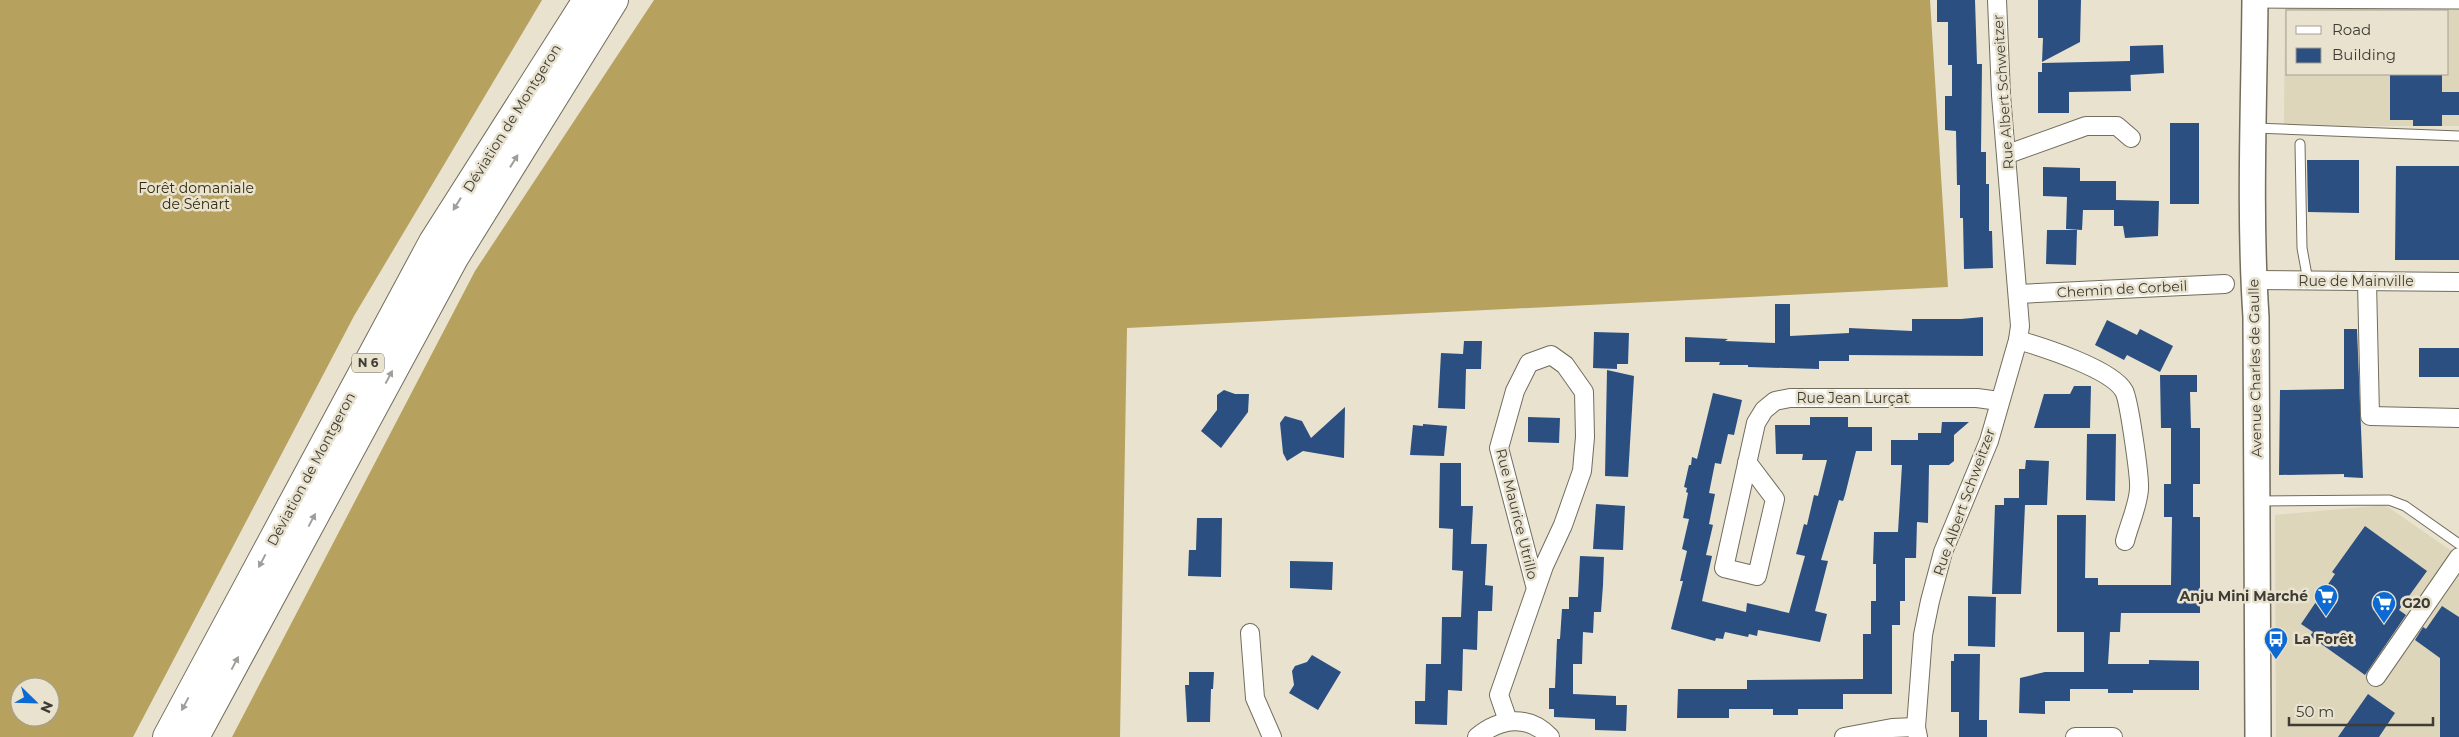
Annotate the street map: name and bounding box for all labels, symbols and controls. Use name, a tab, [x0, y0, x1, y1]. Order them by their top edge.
legend	[2286, 10, 2449, 75]
street label: Rue Albert Schweitzer	[1989, 14, 2017, 170]
text: Road	[2332, 20, 2371, 39]
street label: Déviation de Montgeron	[459, 41, 565, 195]
text: Building	[2332, 45, 2396, 64]
one-way arrow	[509, 154, 519, 167]
park label: Forêt domaniale de Sénart	[138, 179, 254, 213]
one-way arrow	[453, 197, 462, 210]
street label: Rue de Mainville	[2298, 272, 2414, 290]
street label: Chemin de Corbeil	[2056, 277, 2188, 301]
street label: Avenue Charles de Gaulle	[2244, 279, 2266, 457]
road number: N 6	[352, 353, 384, 372]
one-way arrow	[385, 370, 393, 385]
street label: Déviation de Montgeron	[263, 389, 359, 549]
street label: Rue Jean Lurçat	[1796, 389, 1910, 407]
street label: Rue Albert Schweitzer	[1929, 426, 1999, 578]
street label: Rue Maurice Utrillo	[1492, 447, 1542, 581]
one-way arrow	[308, 513, 316, 528]
one-way arrow	[257, 554, 266, 568]
supermarket icon: Anju Mini Marché	[2313, 583, 2339, 617]
place label: Anju Mini Marché	[2179, 587, 2308, 605]
supermarket icon: G20	[2371, 590, 2397, 624]
place label: G20	[2402, 594, 2431, 612]
bus stop icon: La Forêt	[2263, 626, 2289, 660]
place label: La Forêt	[2294, 630, 2354, 648]
one-way arrow	[231, 656, 239, 671]
north arrow	[10, 677, 60, 727]
scale bar	[2289, 694, 2433, 726]
one-way arrow	[181, 697, 189, 711]
text: N	[36, 698, 57, 716]
text: 50 m	[2296, 702, 2334, 721]

